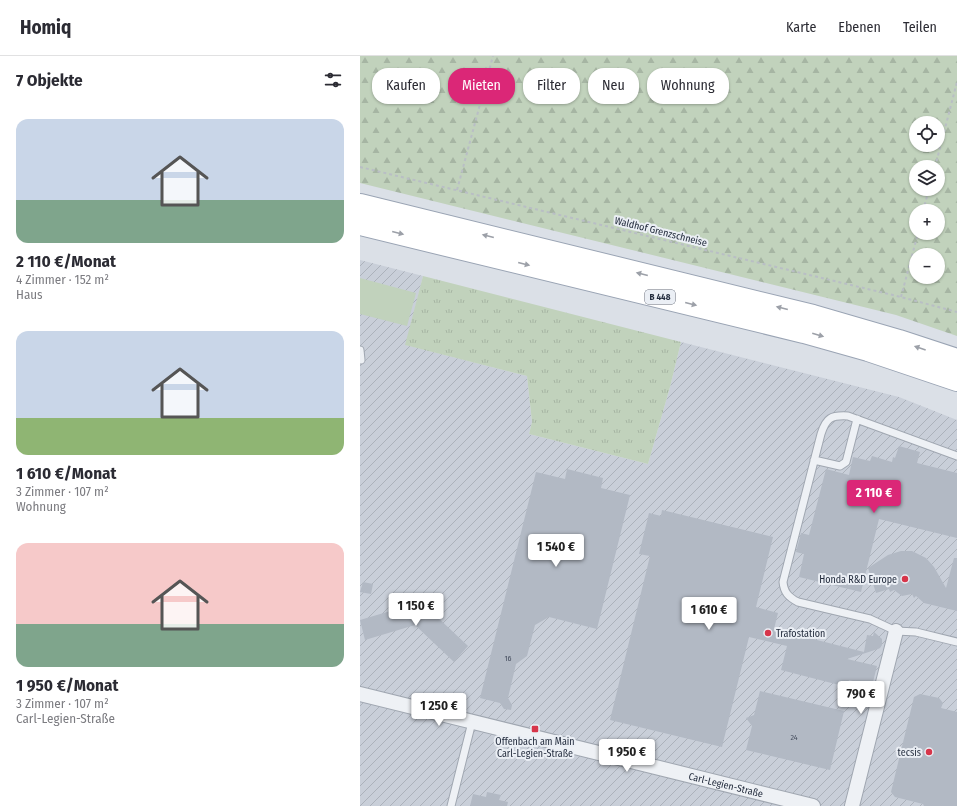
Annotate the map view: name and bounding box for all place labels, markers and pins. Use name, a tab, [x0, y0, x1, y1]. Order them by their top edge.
pin: 2 110 €	[837, 480, 911, 514]
pin: 1 540 €	[519, 534, 593, 568]
place label: Honda R&D Europe	[819, 574, 897, 586]
marker: Honda R&D Europe	[900, 574, 910, 584]
pin: 1 150 €	[379, 593, 453, 627]
pin: 1 610 €	[672, 597, 746, 631]
marker: Trafostation	[763, 628, 773, 638]
place label: Trafostation	[776, 628, 825, 640]
pin: 790 €	[833, 681, 889, 715]
pin: 1 250 €	[402, 693, 476, 727]
marker: Offenbach am Main Carl-Legien-Straße	[530, 724, 540, 734]
place label: Offenbach am Main Carl-Legien-Straße	[495, 736, 575, 760]
pin: 1 950 €	[590, 739, 664, 773]
place label: tecsis	[898, 747, 921, 759]
marker: tecsis	[924, 747, 934, 757]

